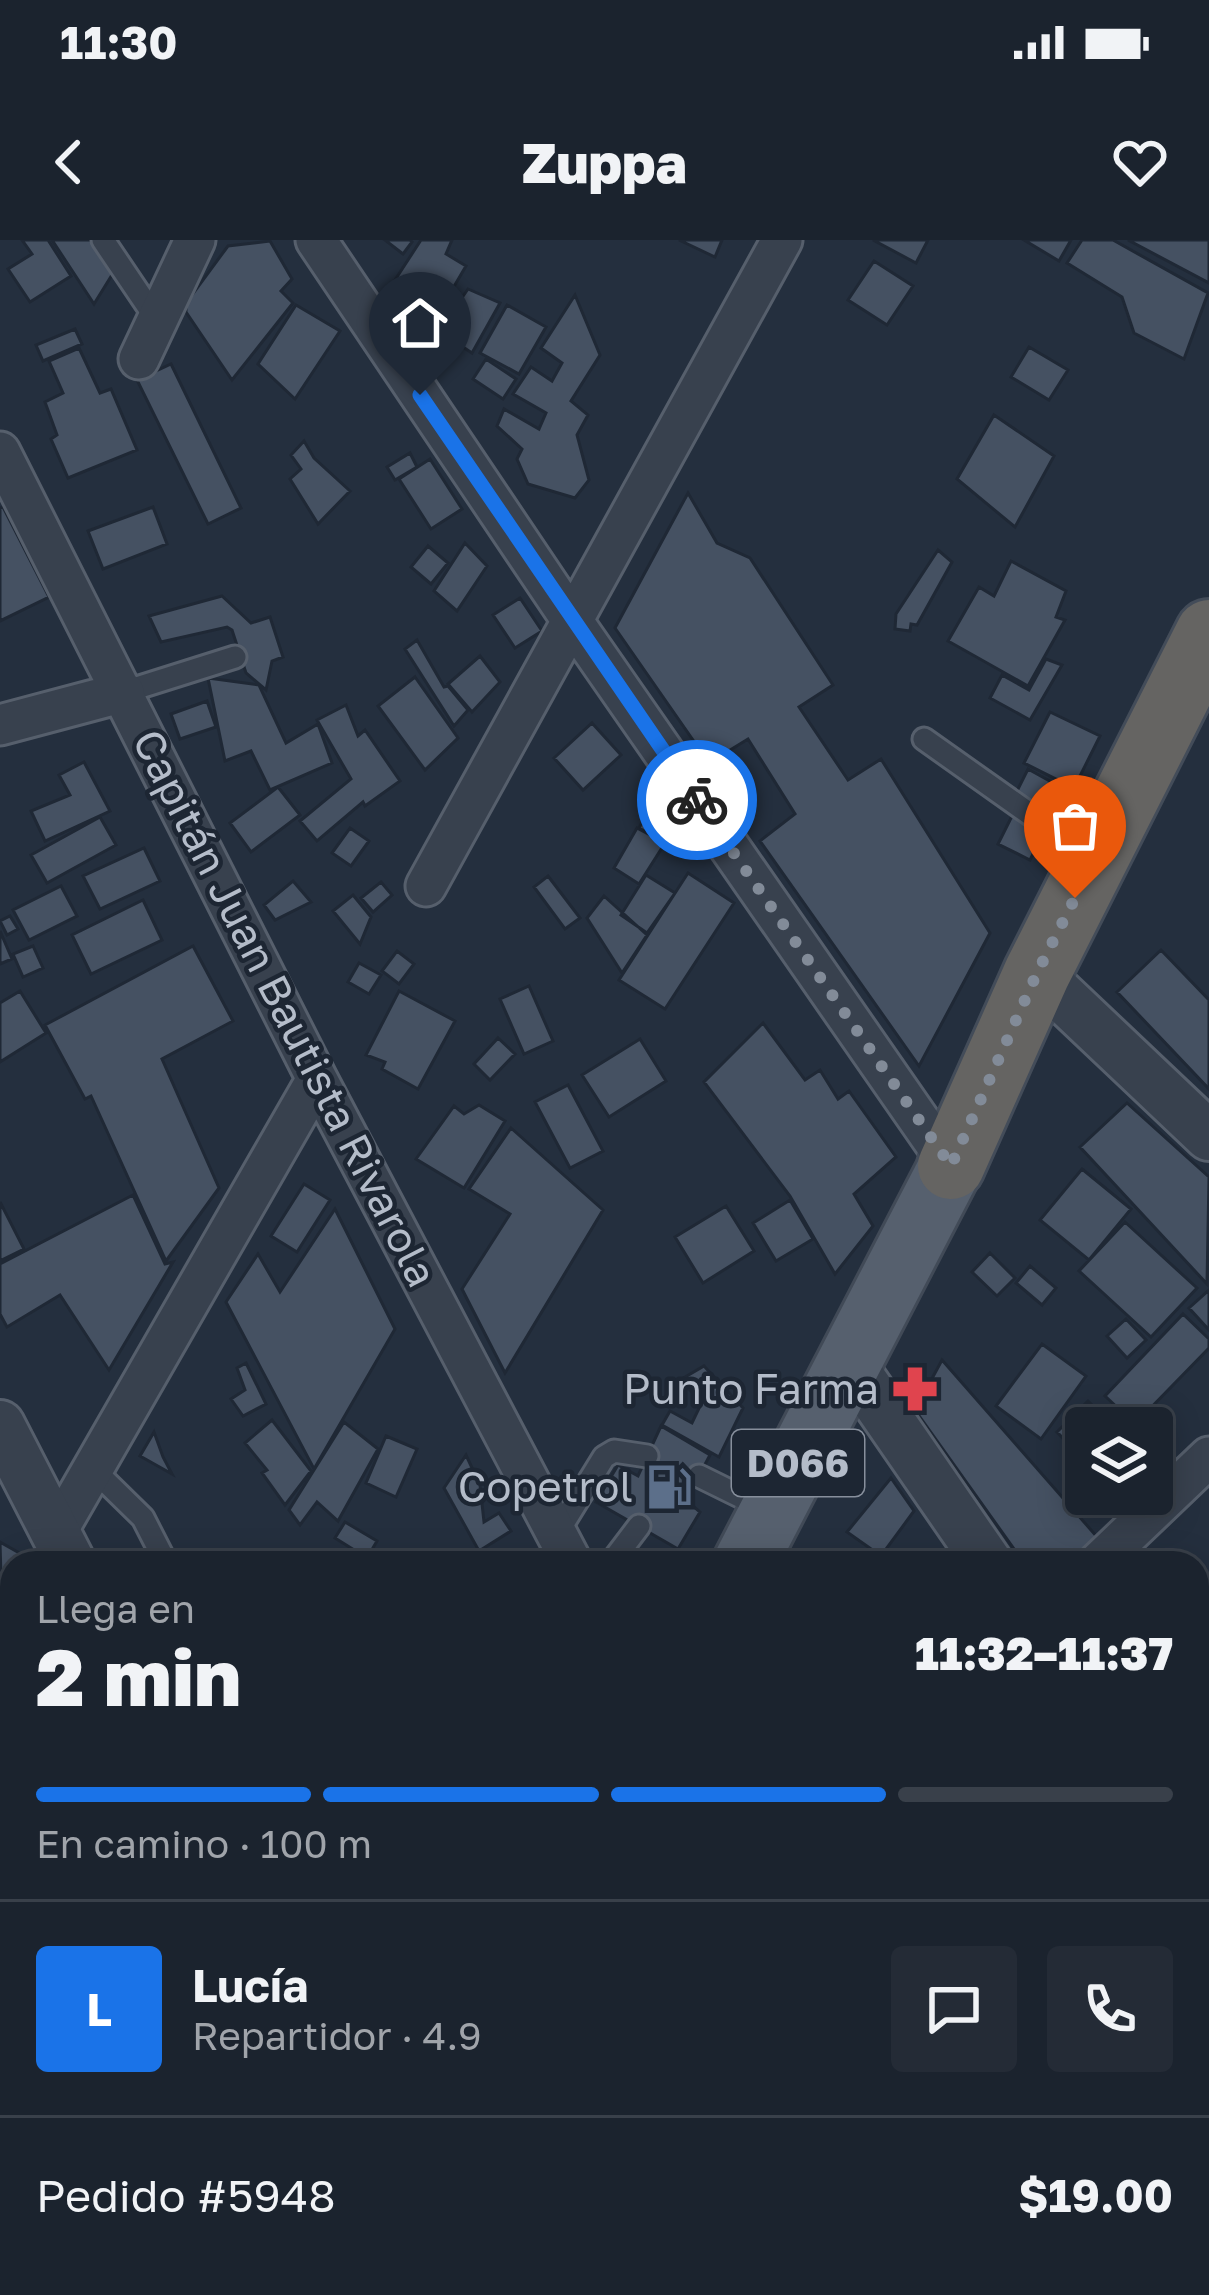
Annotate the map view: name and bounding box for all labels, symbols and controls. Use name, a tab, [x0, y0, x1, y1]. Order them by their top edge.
text: 11:30	[60, 15, 177, 69]
icon: back	[36, 129, 102, 195]
icon: heart	[1107, 129, 1173, 195]
text: Zuppa	[522, 130, 687, 195]
pin	[369, 272, 471, 395]
icon: home	[387, 290, 453, 356]
street label: Capitán Juan Bautista Rivarola	[123, 721, 448, 1294]
courier	[637, 740, 757, 860]
icon: bike	[664, 767, 730, 833]
pin	[1024, 775, 1126, 898]
icon: bag	[1042, 793, 1108, 859]
place label: Punto Farma	[623, 1363, 879, 1413]
pharmacy icon: Punto Farma	[890, 1364, 940, 1414]
map controls	[1065, 1407, 1173, 1515]
button: layers	[1065, 1407, 1173, 1515]
road number: D066	[732, 1430, 864, 1496]
place label: Copetrol	[458, 1461, 633, 1511]
fuel station icon: Copetrol	[644, 1462, 694, 1512]
text: Llega en	[36, 1585, 195, 1632]
text: 11:32–11:37	[915, 1626, 1173, 1680]
text: 2 min	[36, 1630, 241, 1723]
text: En camino · 100 m	[36, 1820, 372, 1867]
button: chat	[891, 1946, 1017, 2072]
button: phone	[1047, 1946, 1173, 2072]
text: Lucía	[192, 1958, 308, 2012]
text: L	[86, 1982, 112, 2036]
text: Repartidor · 4.9	[192, 2012, 482, 2059]
text: Pedido #5948	[36, 2168, 336, 2222]
text: $19.00	[1018, 2168, 1173, 2222]

